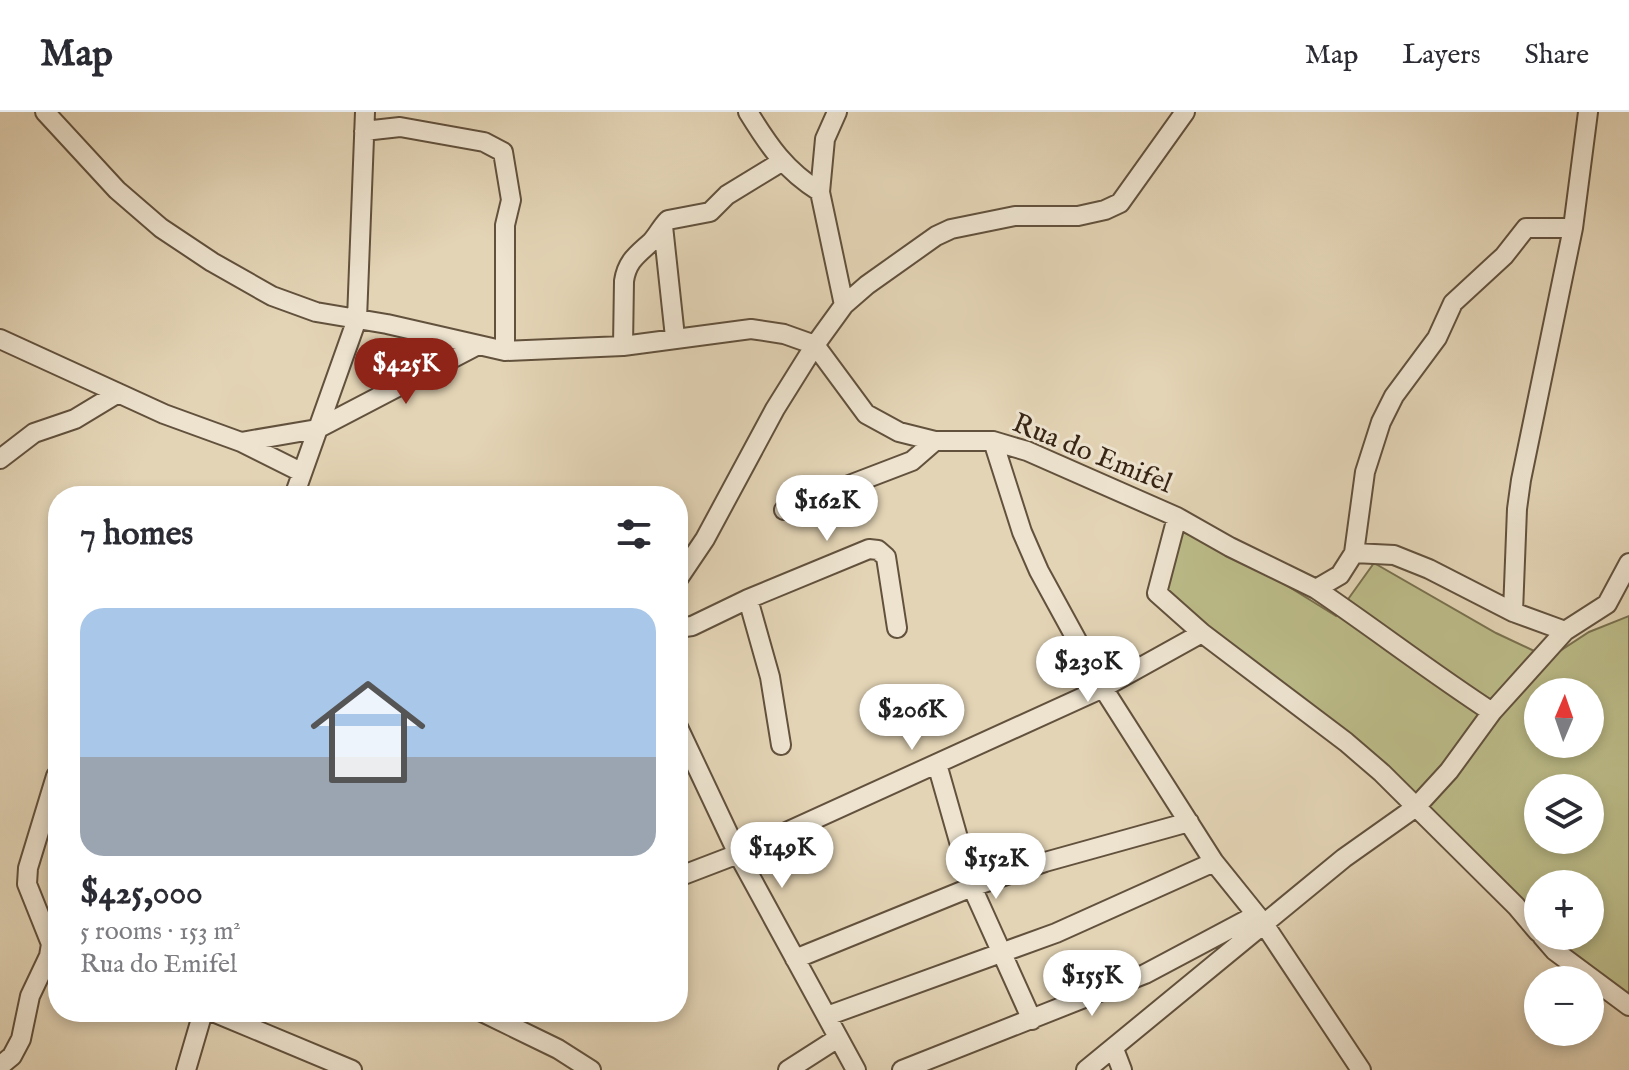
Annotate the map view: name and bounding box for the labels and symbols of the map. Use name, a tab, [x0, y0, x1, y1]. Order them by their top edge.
pin: $425K	[350, 338, 462, 406]
street label: Rua do Emifel	[1007, 406, 1177, 502]
pin: $162K	[771, 475, 883, 543]
pin: $230K	[1032, 636, 1144, 704]
north arrow	[1524, 678, 1604, 758]
pin: $206K	[856, 684, 968, 752]
pin: $149K	[726, 822, 838, 890]
pin: $152K	[940, 833, 1052, 901]
pin: $155K	[1036, 950, 1148, 1018]

